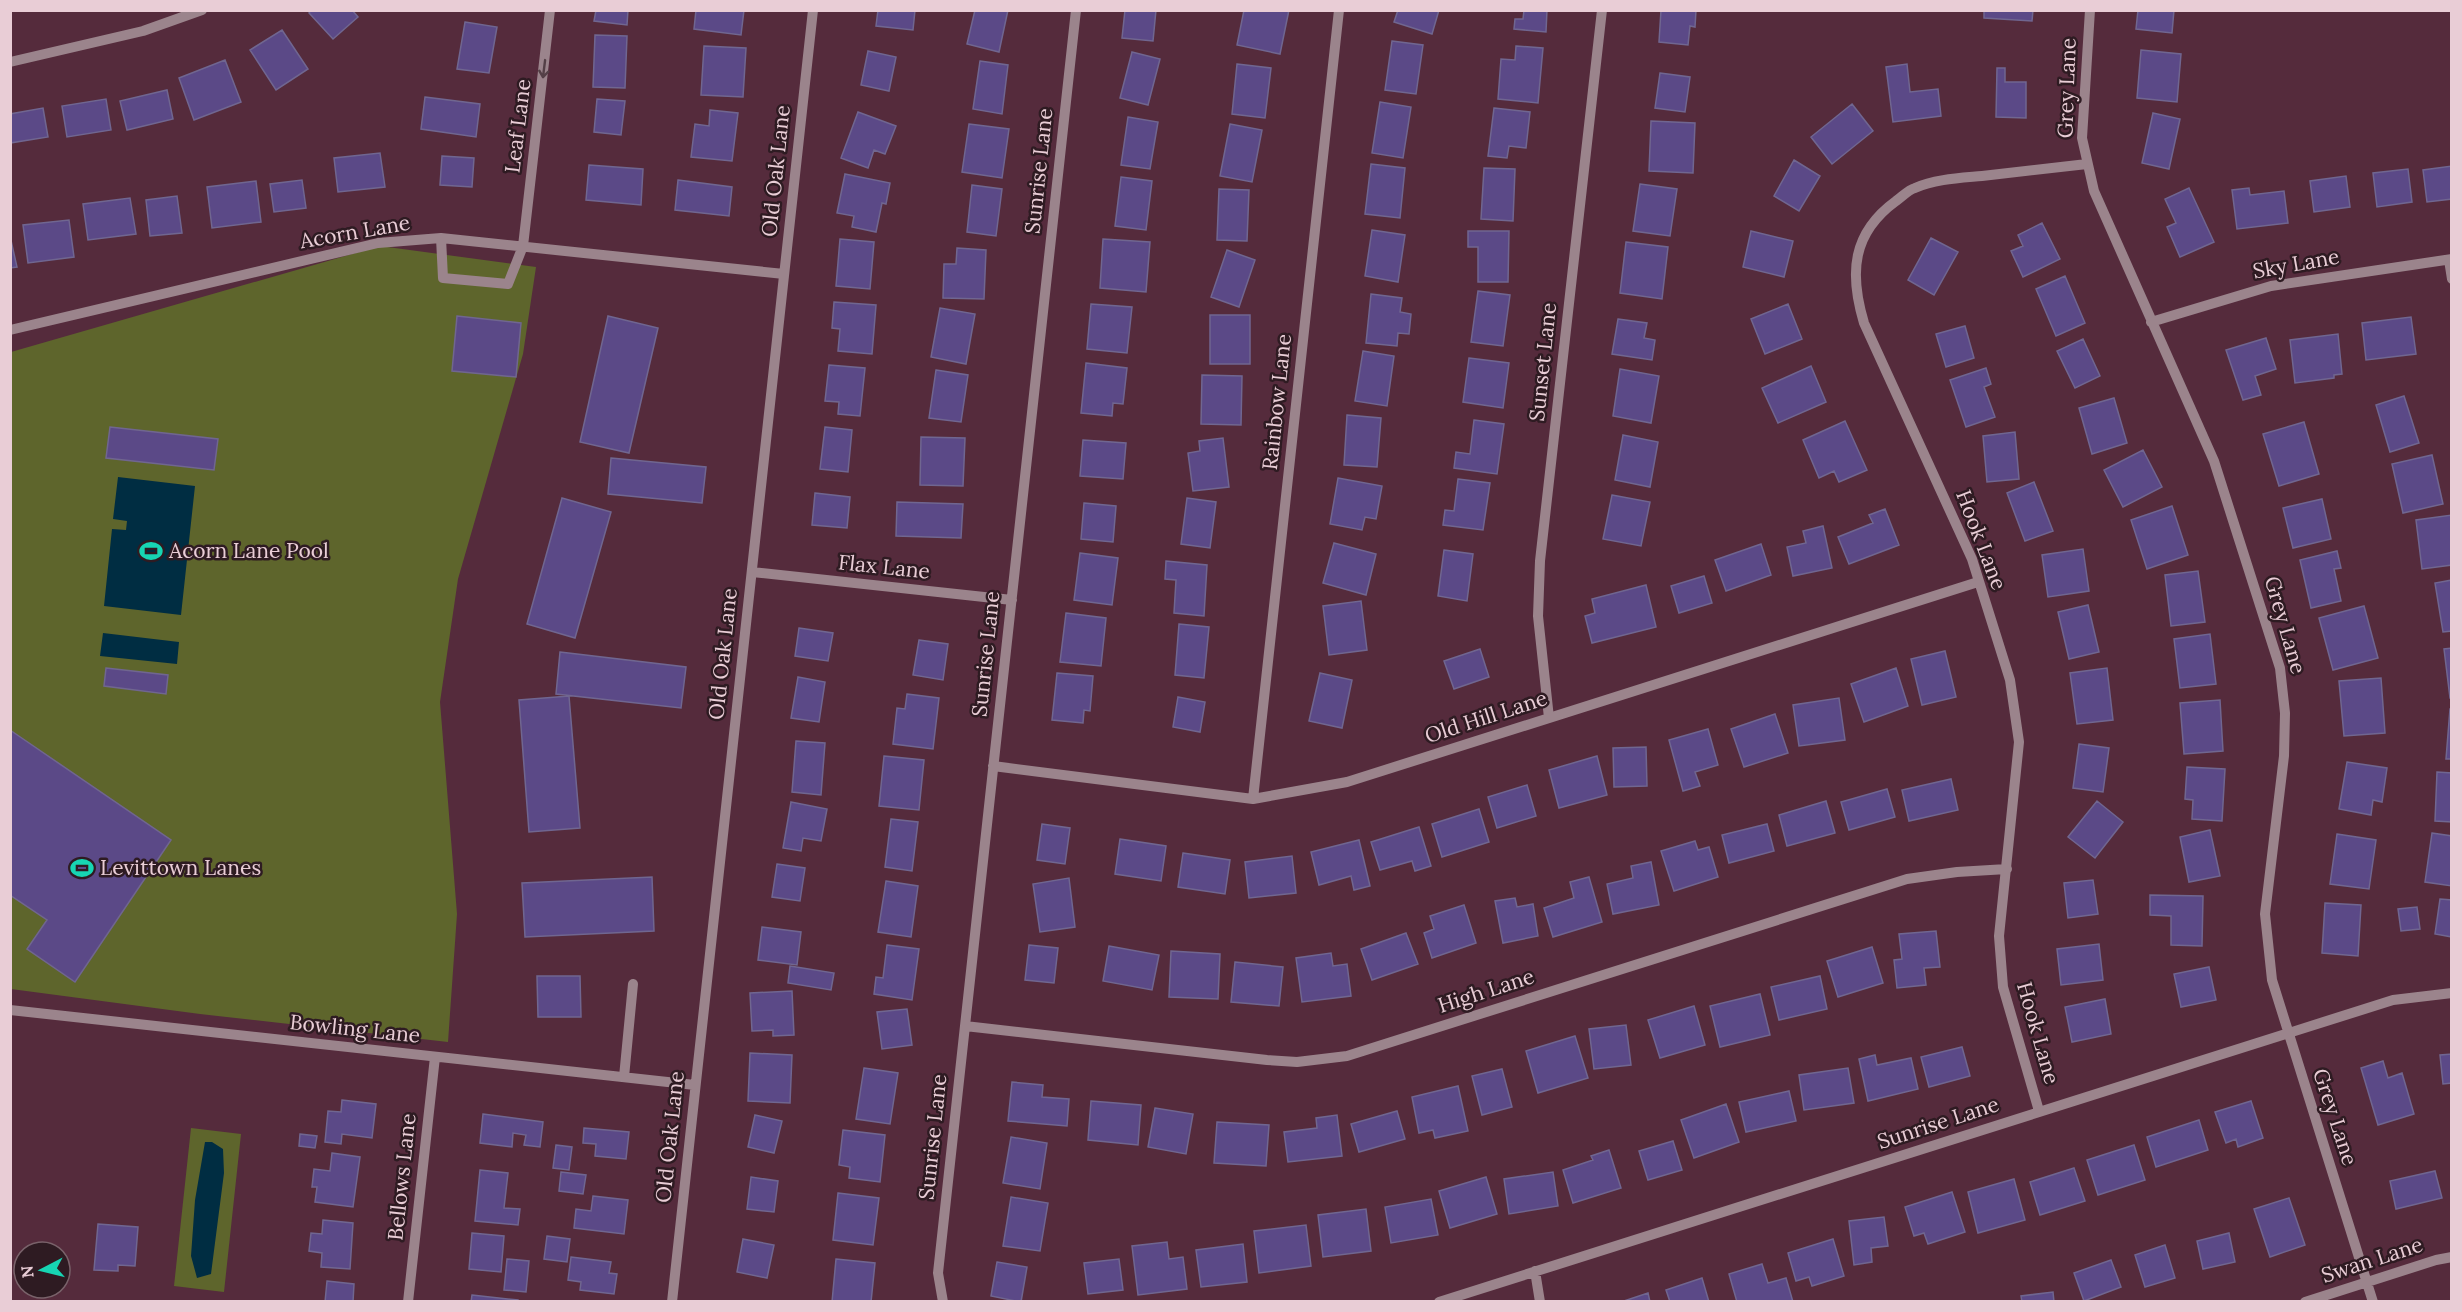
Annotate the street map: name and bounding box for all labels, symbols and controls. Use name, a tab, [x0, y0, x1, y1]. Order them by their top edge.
street label: Grey Lane	[2051, 37, 2082, 139]
one-way arrow	[538, 58, 549, 78]
street label: Leaf Lane	[498, 77, 537, 174]
street label: Old Oak Lane	[755, 104, 796, 238]
street label: Sunrise Lane	[1018, 107, 1059, 235]
street label: Acorn Lane	[297, 209, 412, 255]
street label: Sky Lane	[2251, 243, 2341, 284]
street label: Sunset Lane	[1523, 301, 1562, 423]
street label: Rainbow Lane	[1256, 332, 1297, 471]
street label: Hook Lane	[1950, 486, 2013, 594]
place label: Acorn Lane Pool	[168, 537, 329, 564]
sports icon: Acorn Lane Pool	[138, 538, 164, 564]
street label: Flax Lane	[837, 548, 931, 585]
street label: Grey Lane	[2259, 573, 2312, 677]
street label: Old Oak Lane	[702, 587, 743, 721]
street label: Sunrise Lane	[965, 590, 1006, 718]
street label: Old Hill Lane	[1421, 684, 1550, 749]
place label: Levittown Lanes	[100, 854, 261, 881]
sports icon: Levittown Lanes	[69, 855, 95, 881]
street label: High Lane	[1434, 962, 1538, 1019]
street label: Hook Lane	[2011, 979, 2066, 1087]
street label: Bowling Lane	[288, 1008, 422, 1049]
street label: Grey Lane	[2307, 1065, 2364, 1169]
street label: Old Oak Lane	[649, 1070, 690, 1204]
street label: Sunrise Lane	[912, 1073, 953, 1201]
street label: Sunrise Lane	[1874, 1090, 2002, 1155]
street label: Bellows Lane	[381, 1112, 422, 1242]
street label: Swan Lane	[2318, 1230, 2426, 1289]
north arrow	[12, 1240, 72, 1300]
text: N	[16, 1264, 38, 1279]

